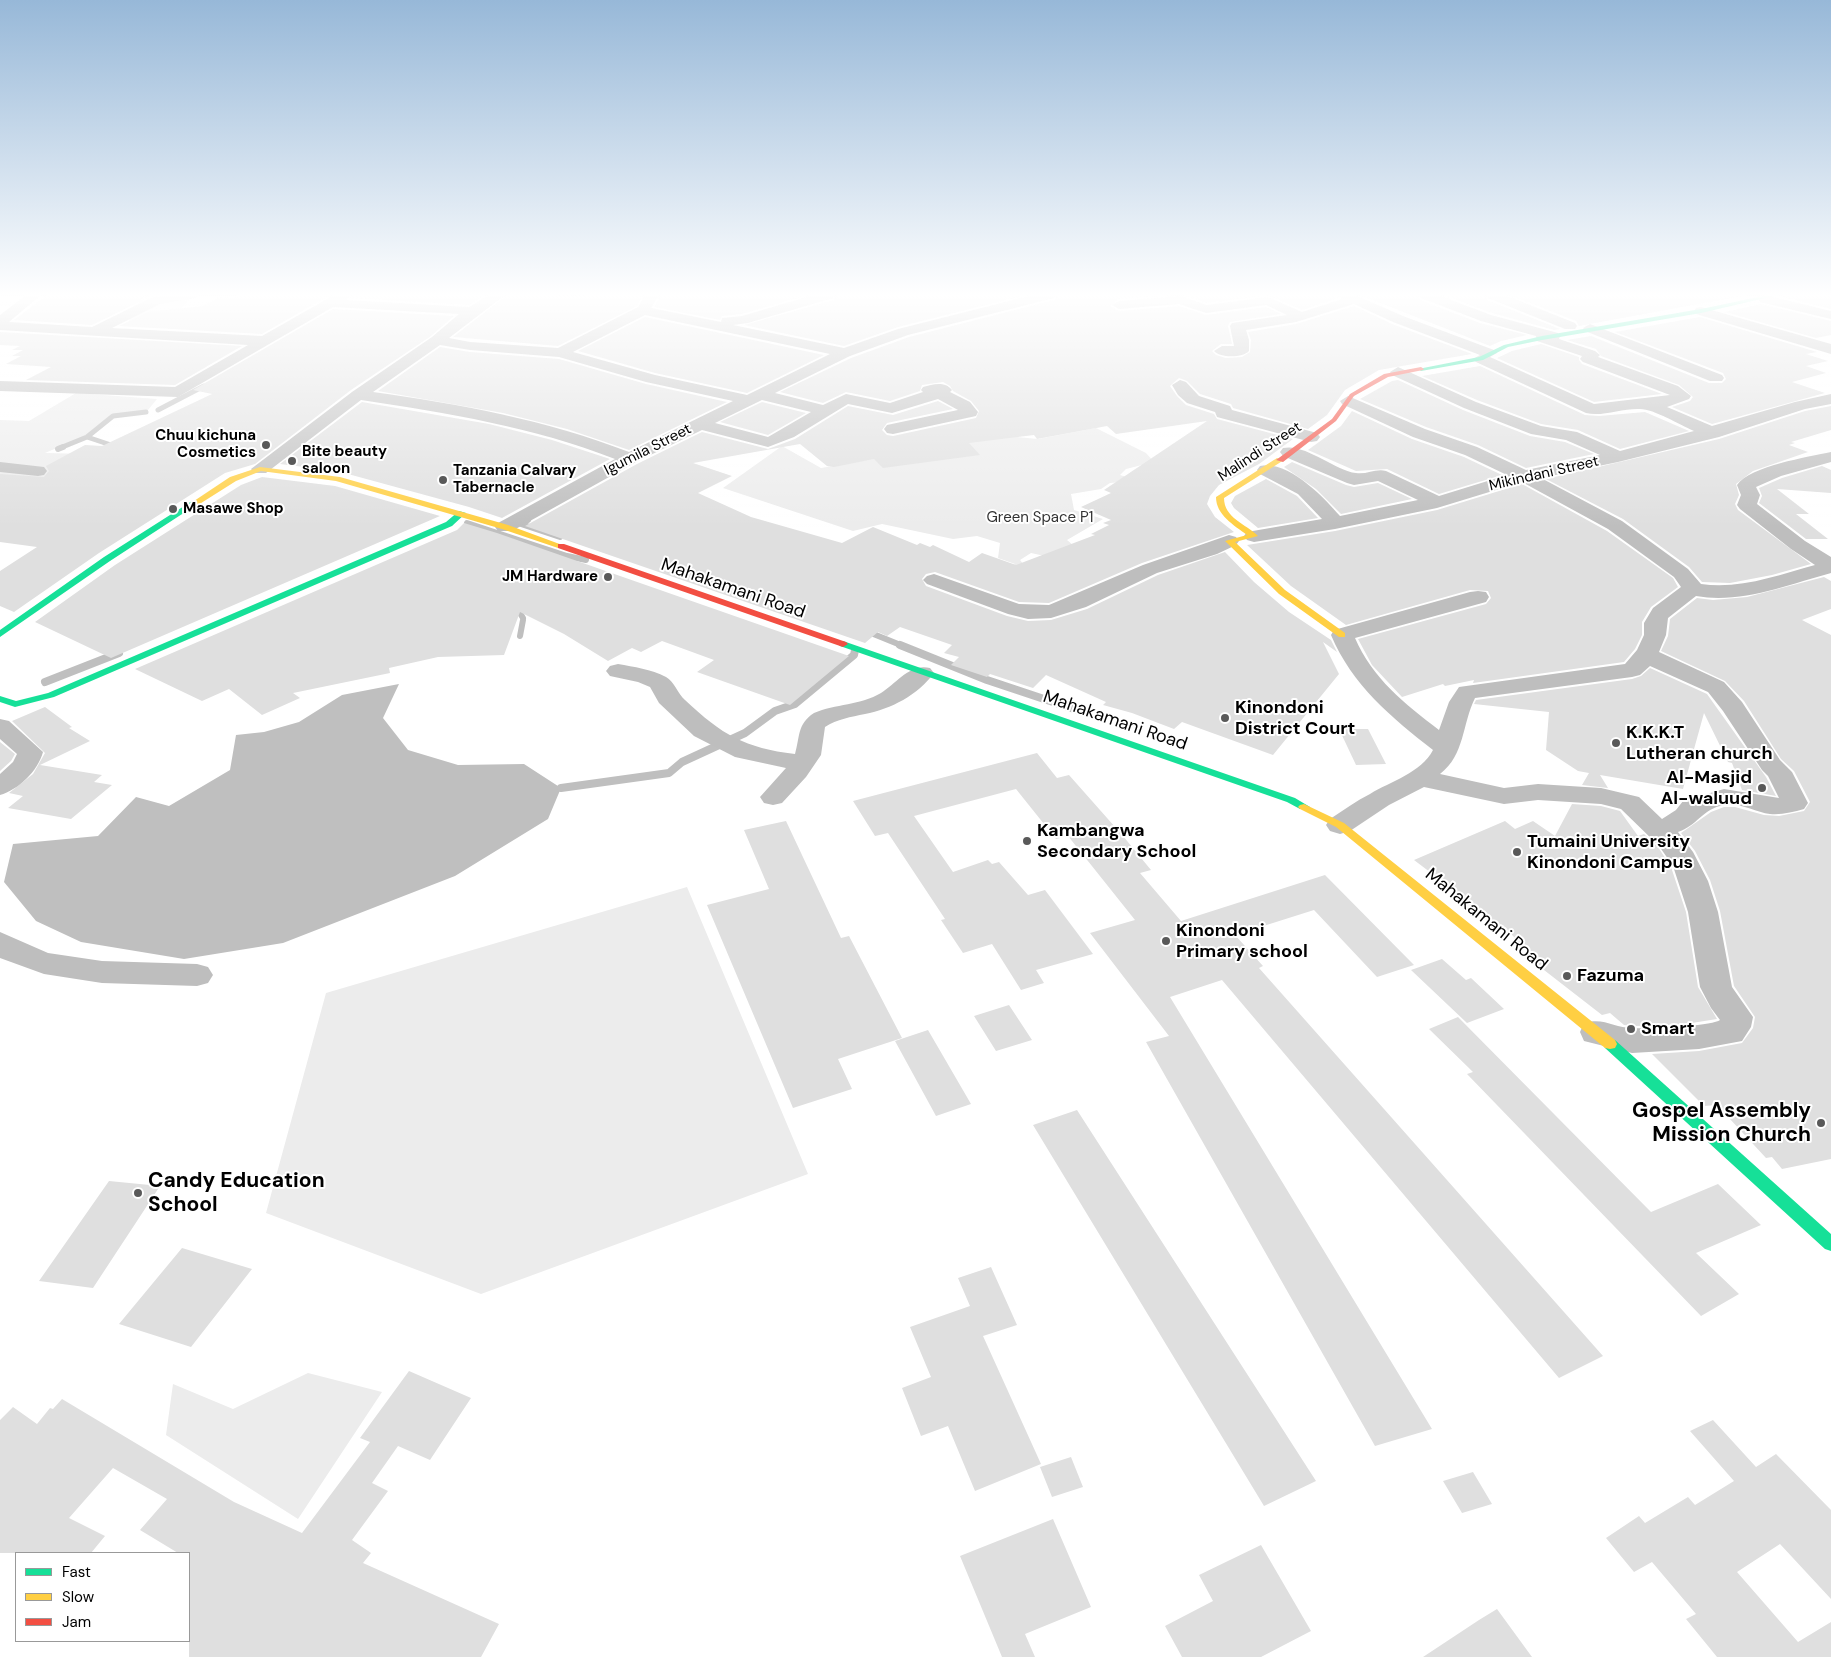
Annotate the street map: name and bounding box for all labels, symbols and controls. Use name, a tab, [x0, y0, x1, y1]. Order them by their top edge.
street label: Malindi Street	[1215, 418, 1305, 486]
street label: Igumila Street	[601, 420, 695, 480]
place label: Chuu kichuna Cosmetics	[155, 427, 256, 462]
marker: Chuu kichuna Cosmetics	[260, 439, 272, 451]
place label: Bite beauty saloon	[302, 443, 387, 478]
street label: Mikindani Street	[1487, 453, 1601, 495]
marker: Bite beauty saloon	[286, 455, 298, 467]
place label: Tanzania Calvary Tabernacle	[453, 462, 576, 497]
marker: Tanzania Calvary Tabernacle	[437, 474, 449, 486]
place label: Masawe Shop	[183, 500, 284, 518]
marker: Masawe Shop	[167, 503, 179, 515]
park label: Green Space P1	[987, 509, 1093, 527]
street label: Mahakamani Road	[658, 554, 808, 624]
place label: JM Hardware	[502, 568, 598, 586]
marker: JM Hardware	[602, 571, 614, 583]
street label: Mahakamani Road	[1040, 686, 1190, 756]
place label: Kinondoni District Court	[1235, 697, 1355, 740]
marker: Kinondoni District Court	[1219, 712, 1231, 724]
place label: K.K.K.T Lutheran church	[1626, 722, 1773, 764]
marker: K.K.K.T Lutheran church	[1610, 737, 1622, 749]
place label: Al-Masjid Al-waluud	[1660, 767, 1752, 810]
marker: Al-Masjid Al-waluud	[1756, 782, 1768, 794]
place label: Kambangwa Secondary School	[1037, 820, 1196, 862]
place label: Tumaini University Kinondoni Campus	[1527, 831, 1693, 874]
marker: Kambangwa Secondary School	[1021, 835, 1033, 847]
marker: Tumaini University Kinondoni Campus	[1511, 846, 1523, 858]
street label: Mahakamani Road	[1421, 864, 1551, 976]
place label: Kinondoni Primary school	[1176, 920, 1308, 962]
marker: Kinondoni Primary school	[1160, 935, 1172, 947]
place label: Fazuma	[1577, 965, 1644, 987]
marker: Fazuma	[1561, 970, 1573, 982]
place label: Smart	[1641, 1018, 1695, 1040]
marker: Smart	[1625, 1023, 1637, 1035]
place label: Gospel Assembly Mission Church	[1632, 1098, 1811, 1148]
marker: Gospel Assembly Mission Church	[1815, 1117, 1827, 1129]
place label: Candy Education School	[148, 1168, 325, 1218]
marker: Candy Education School	[132, 1187, 144, 1199]
legend	[15, 1552, 190, 1642]
text: Fast	[62, 1562, 91, 1582]
text: Slow	[62, 1587, 94, 1607]
text: Jam	[62, 1612, 91, 1632]

